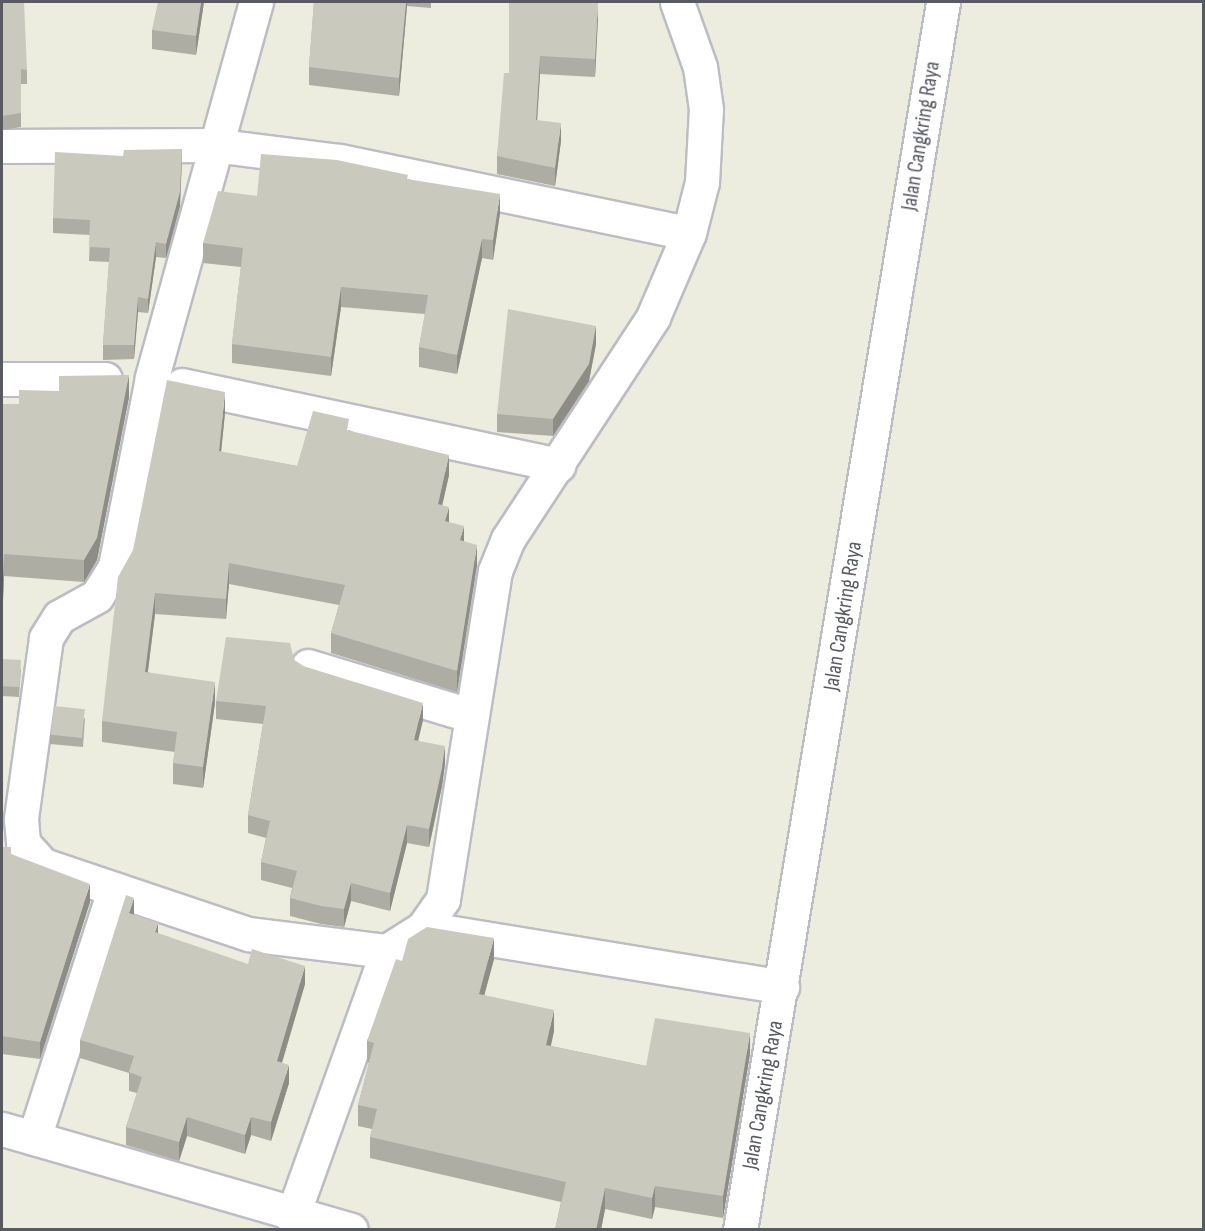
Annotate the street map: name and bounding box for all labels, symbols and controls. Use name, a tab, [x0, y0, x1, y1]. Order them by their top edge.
street label: Jalan Cangkring Raya	[896, 59, 946, 213]
street label: Jalan Cangkring Raya	[818, 539, 868, 693]
street label: Jalan Cangkring Raya	[737, 1018, 789, 1172]

